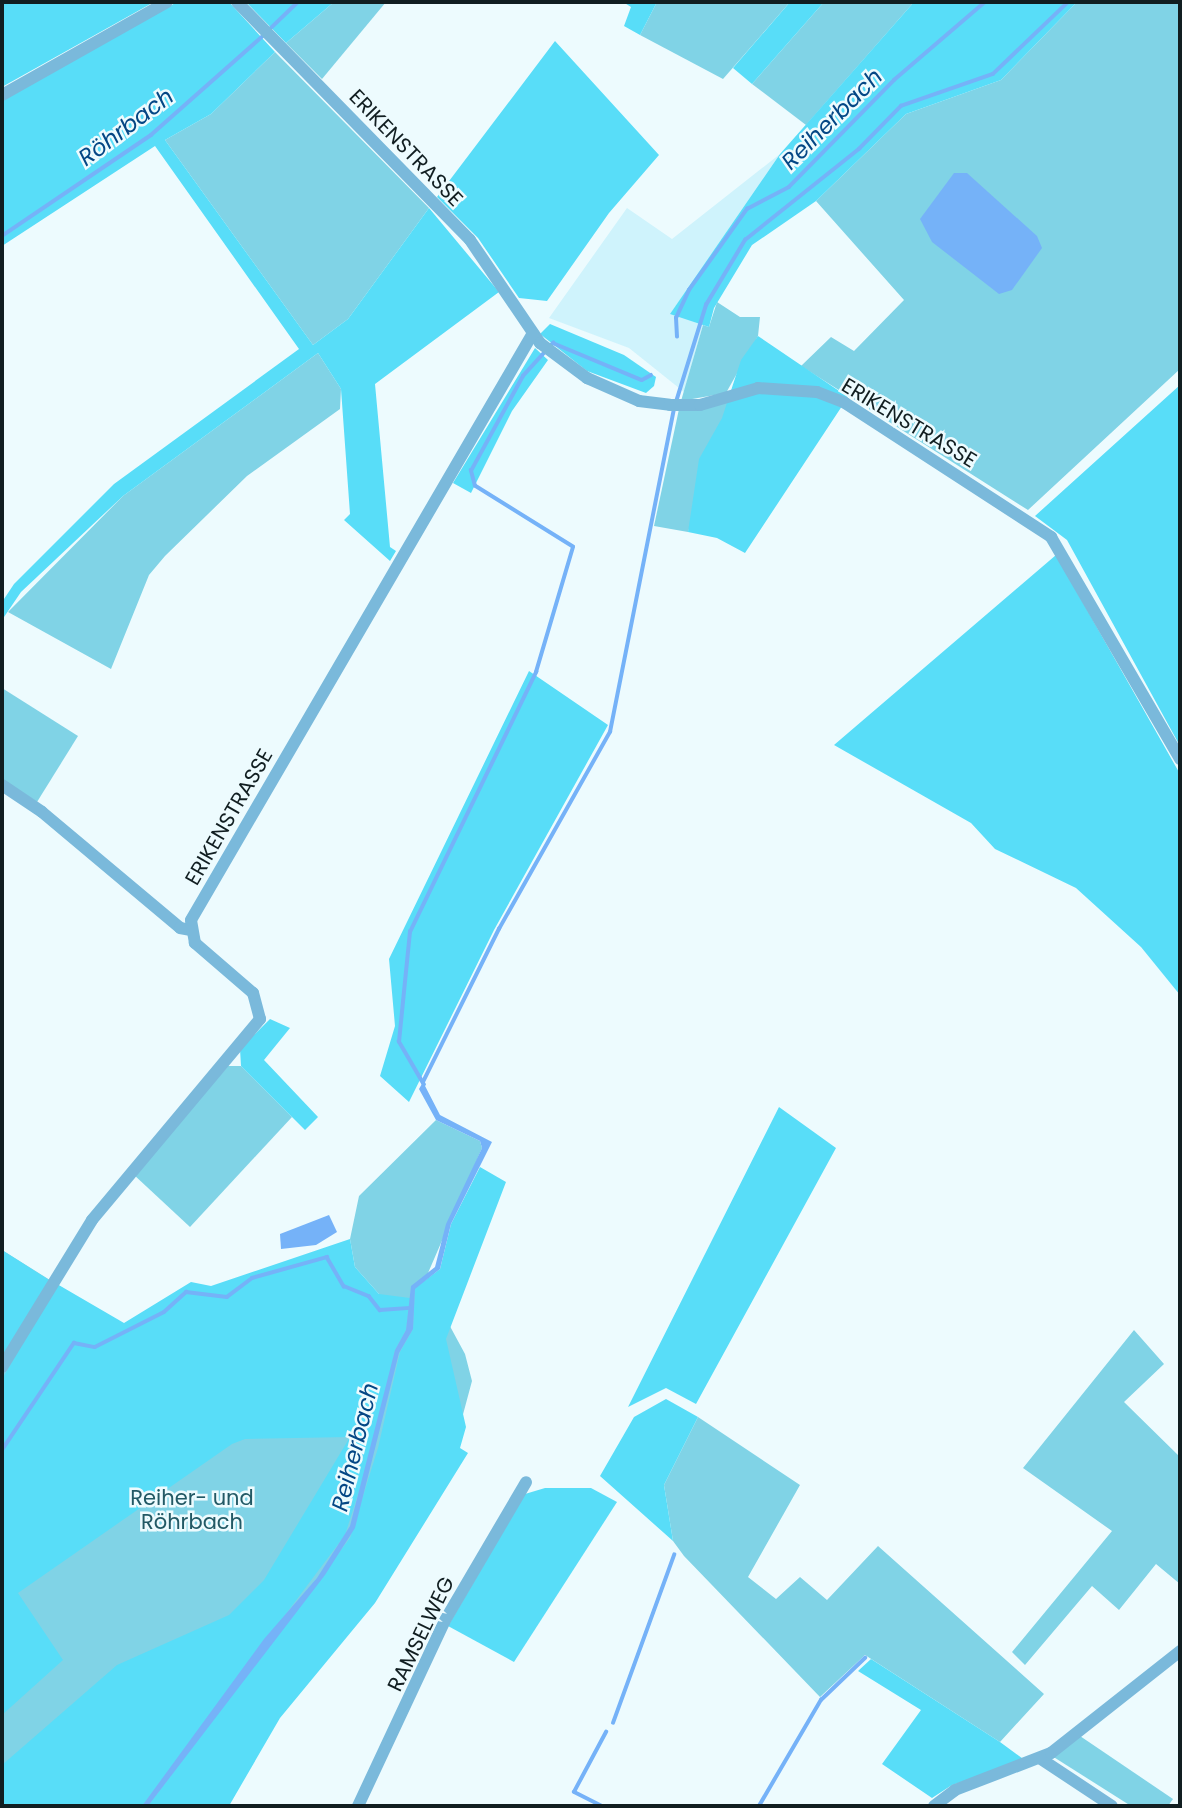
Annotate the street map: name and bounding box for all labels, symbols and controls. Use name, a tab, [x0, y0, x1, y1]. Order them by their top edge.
water label: Reiherbach	[776, 63, 888, 175]
water label: Röhrbach	[73, 82, 179, 172]
street label: ERIKENSTRASSE	[344, 84, 468, 212]
street label: ERIKENSTRASSE	[837, 373, 981, 473]
street label: ERIKENSTRASSE	[180, 745, 278, 889]
water label: Reiherbach	[326, 1380, 384, 1514]
park label: Reiher- und Röhrbach	[130, 1485, 254, 1535]
street label: RAMSELWEG	[382, 1572, 460, 1696]

